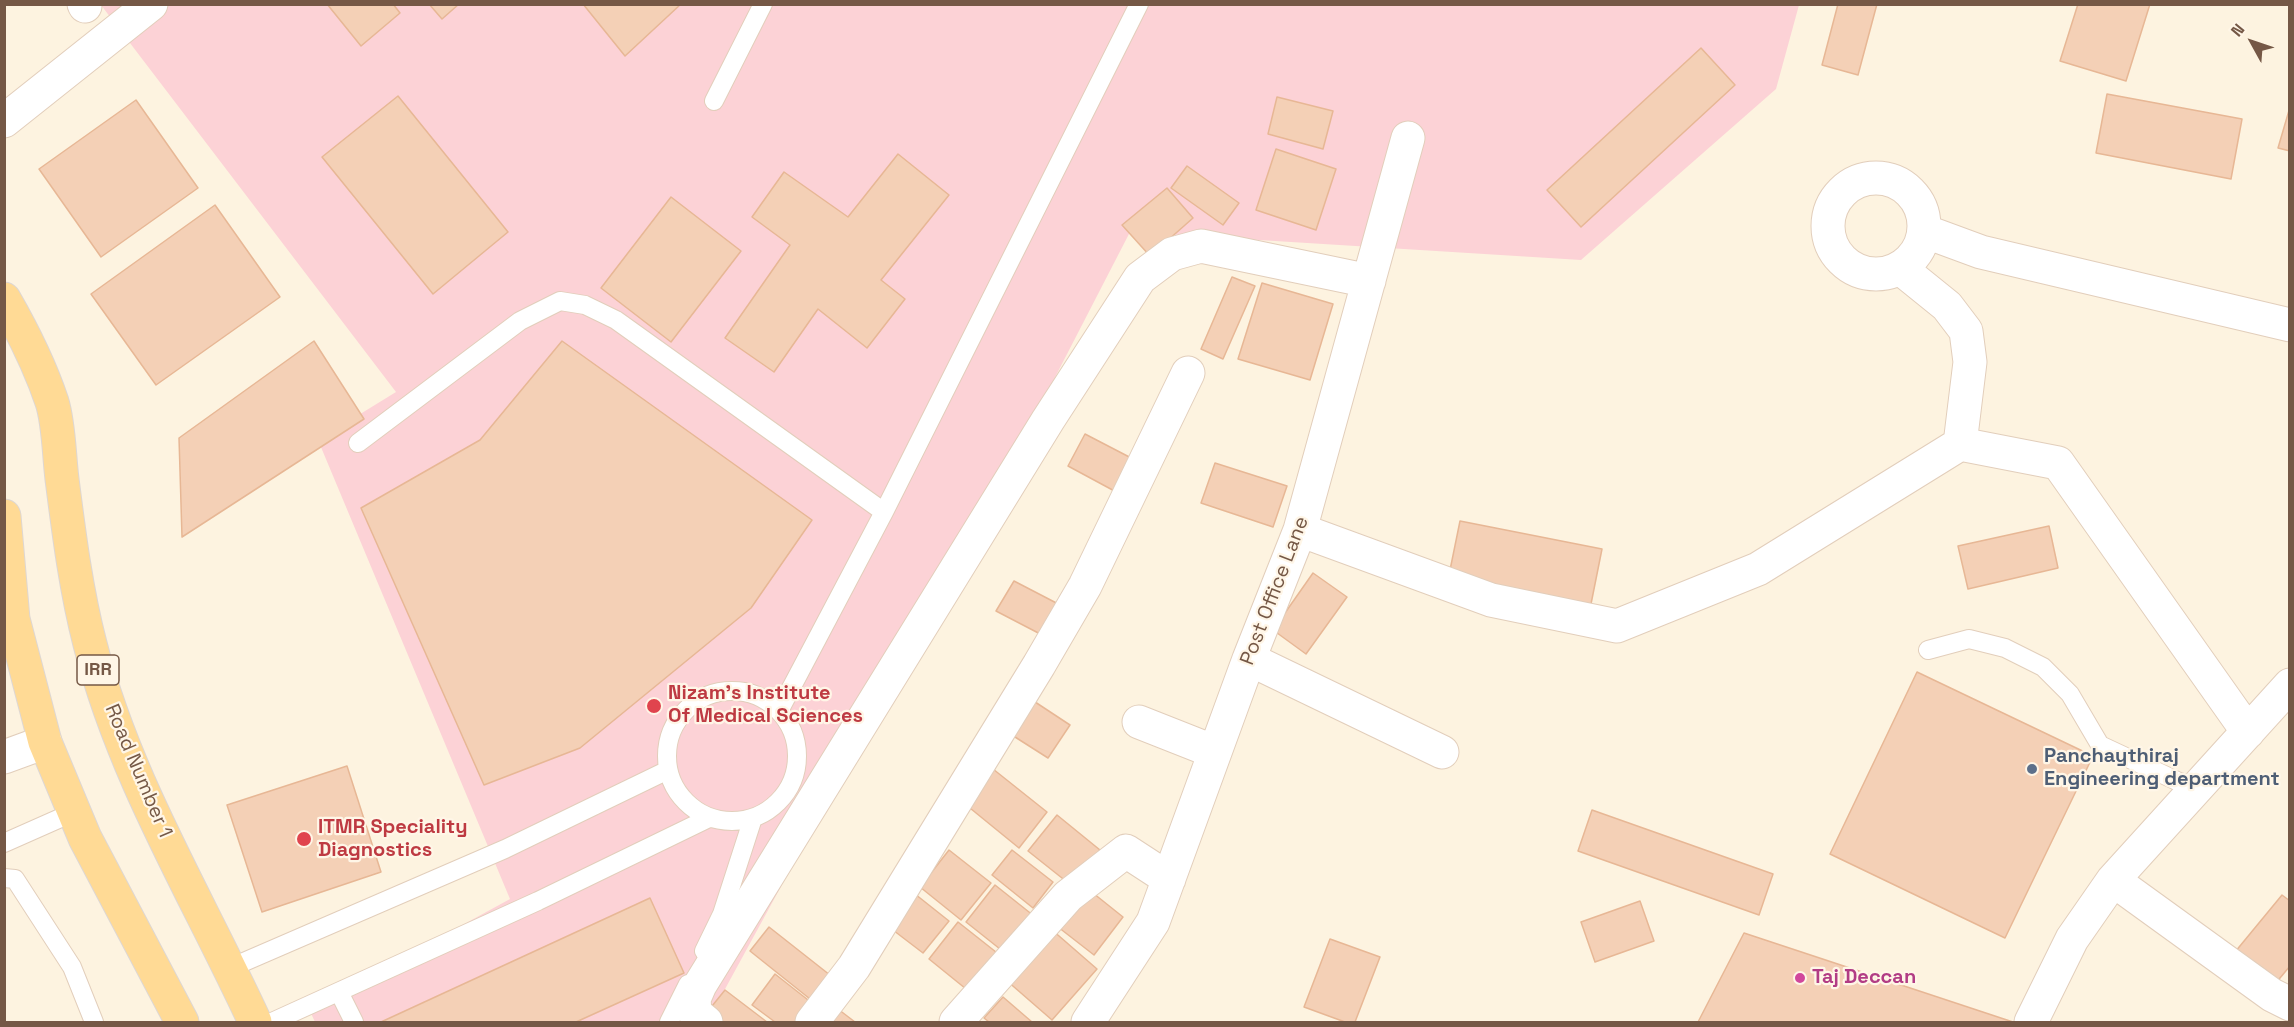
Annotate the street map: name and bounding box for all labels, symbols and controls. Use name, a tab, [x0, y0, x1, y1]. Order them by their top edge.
north arrow	[2222, 12, 2282, 72]
text: N	[2226, 19, 2249, 41]
street label: Post Office Lane	[1236, 513, 1314, 669]
road number: IRR	[77, 655, 119, 685]
place label: Nizam's Institute Of Medical Sciences	[668, 682, 863, 729]
marker: Nizam's Institute Of Medical Sciences	[645, 697, 663, 715]
street label: Road Number 1	[99, 701, 177, 841]
place label: Panchaythiraj Engineering department	[2044, 745, 2280, 792]
marker: Panchaythiraj Engineering department	[2025, 762, 2039, 776]
place label: ITMR Speciality Diagnostics	[318, 816, 467, 863]
marker: ITMR Speciality Diagnostics	[295, 830, 313, 848]
place label: Taj Deccan	[1812, 966, 1916, 990]
marker: Taj Deccan	[1793, 971, 1807, 985]

